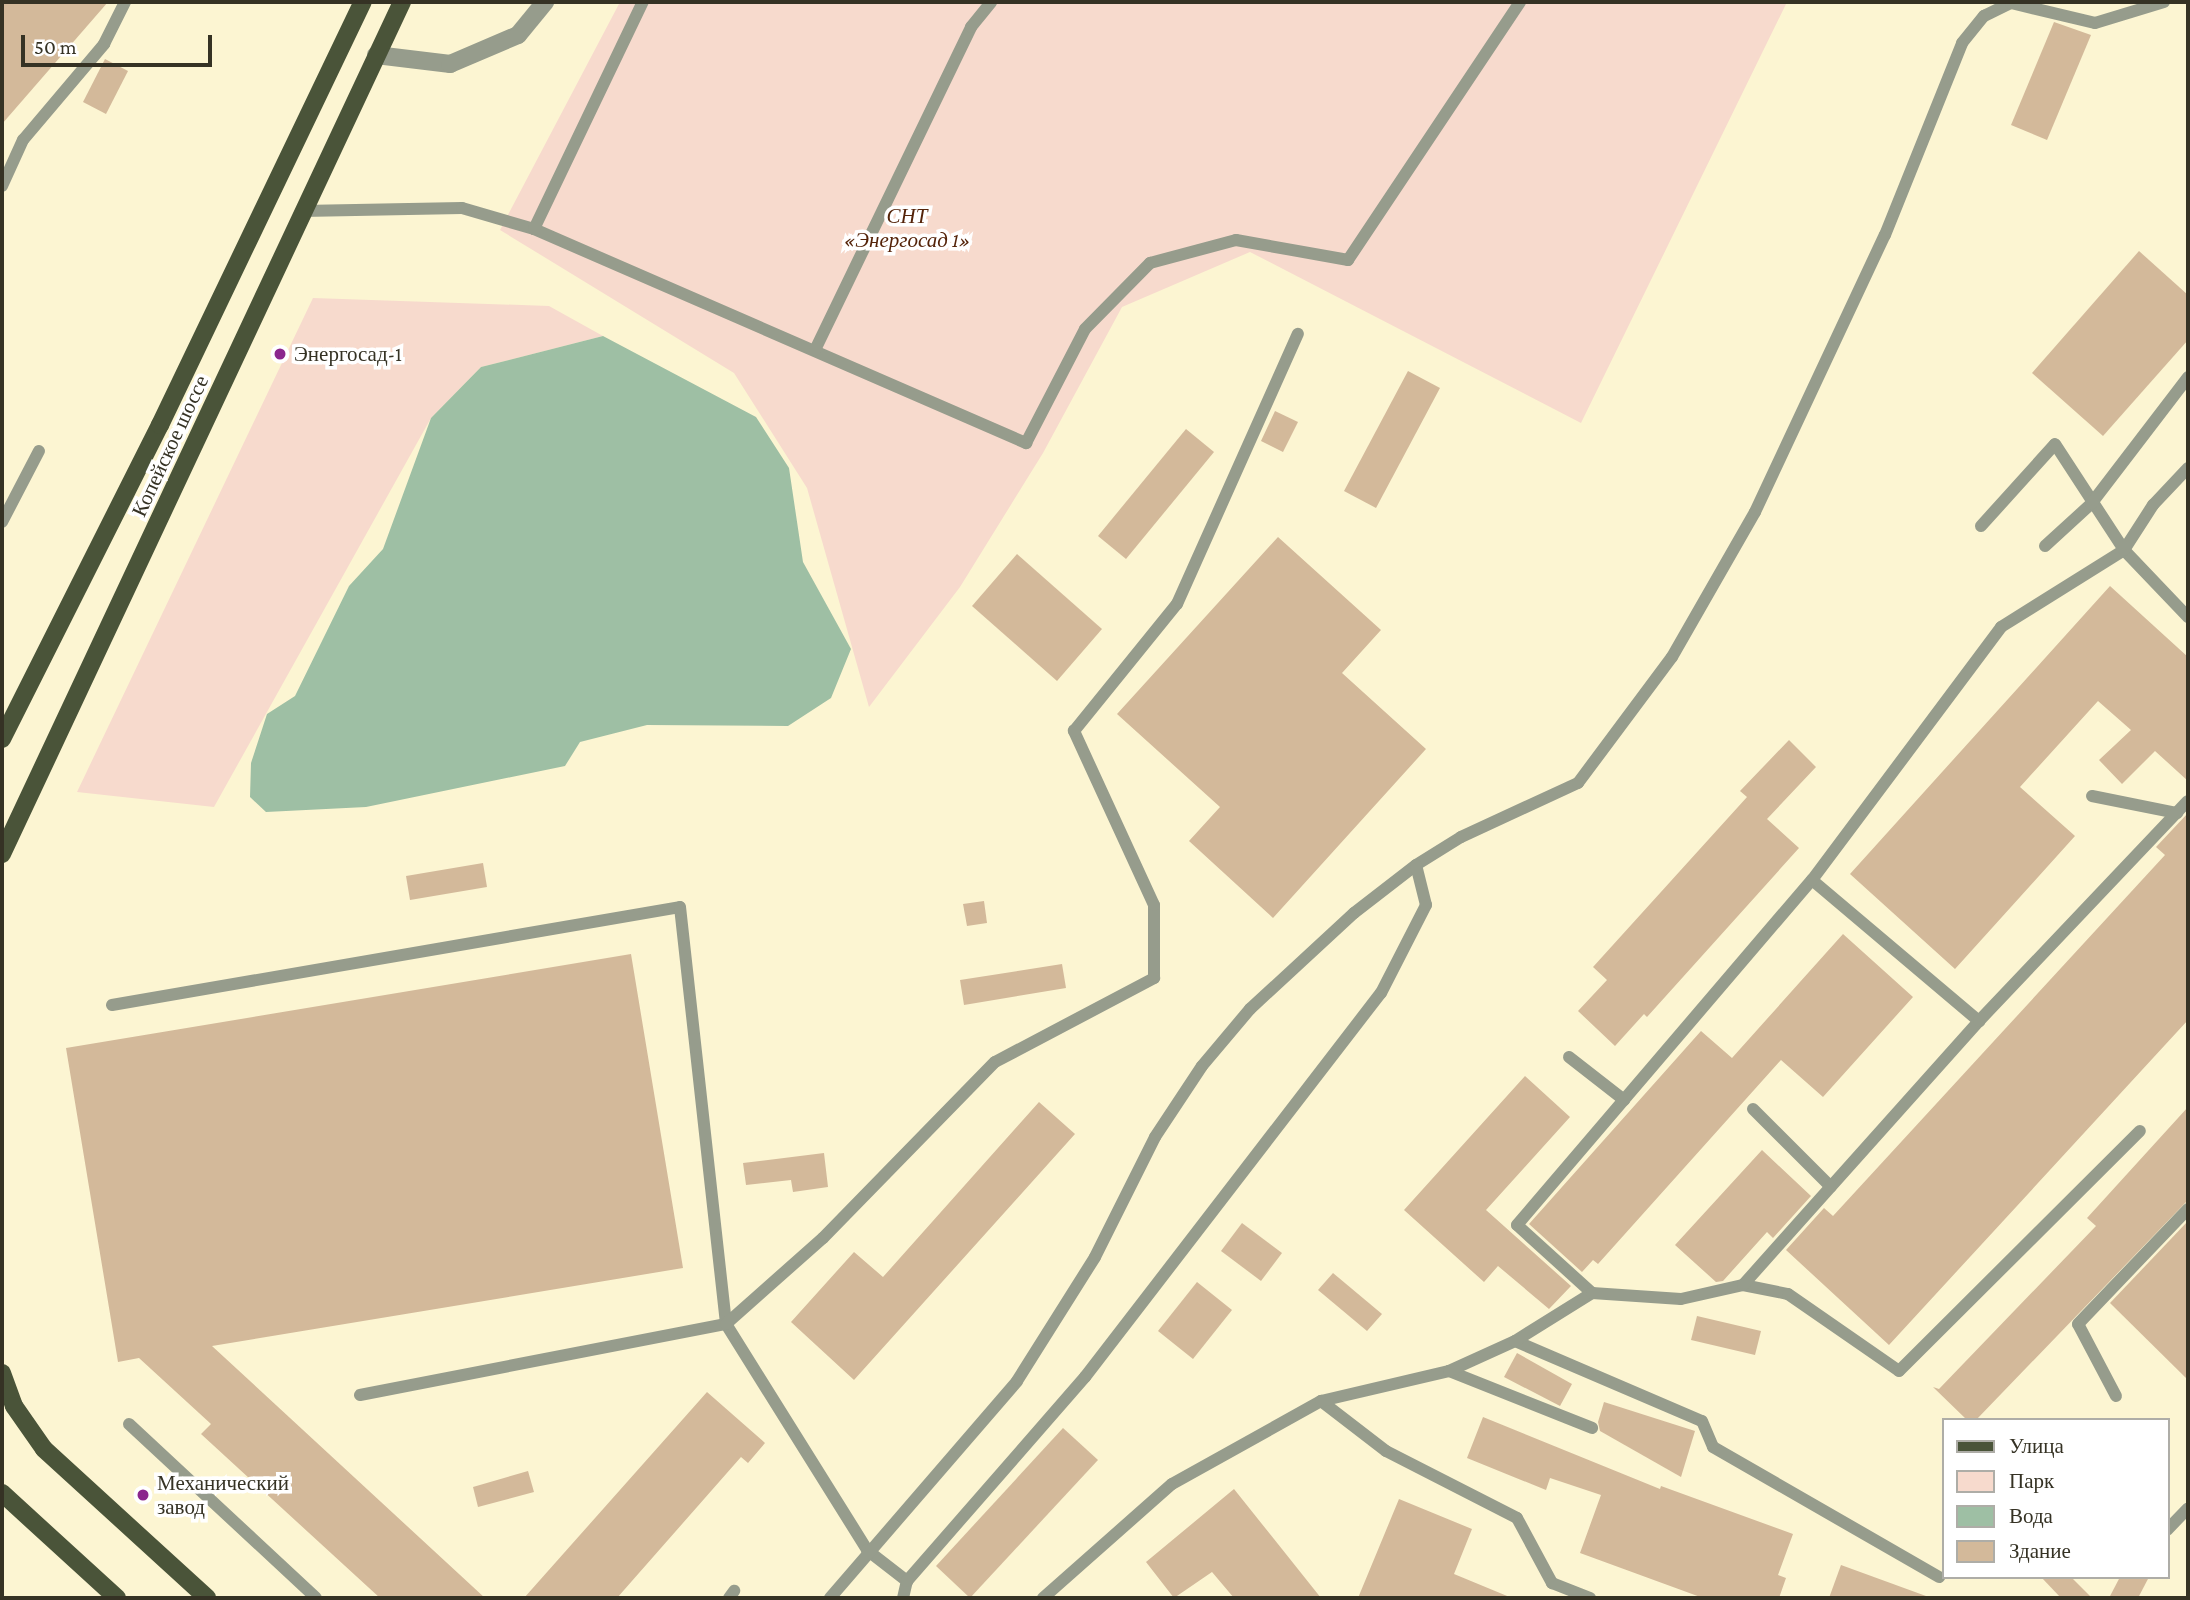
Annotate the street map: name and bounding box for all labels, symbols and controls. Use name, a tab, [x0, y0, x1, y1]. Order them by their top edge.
scale bar	[24, 21, 215, 65]
text: 50 m	[34, 35, 77, 59]
park label: СНТ «Энергосад 1»	[844, 203, 970, 253]
place label: Энергосад-1	[294, 341, 402, 367]
marker: Энергосад-1	[272, 346, 288, 362]
street label: Копейское шоссе	[126, 371, 214, 521]
legend	[1941, 1418, 2169, 1579]
text: Улица	[2009, 1434, 2064, 1458]
text: Парк	[2009, 1469, 2054, 1493]
place label: Механический завод	[157, 1470, 289, 1520]
marker: Механический завод	[135, 1487, 151, 1503]
text: Вода	[2009, 1504, 2053, 1528]
text: Здание	[2009, 1539, 2071, 1563]

